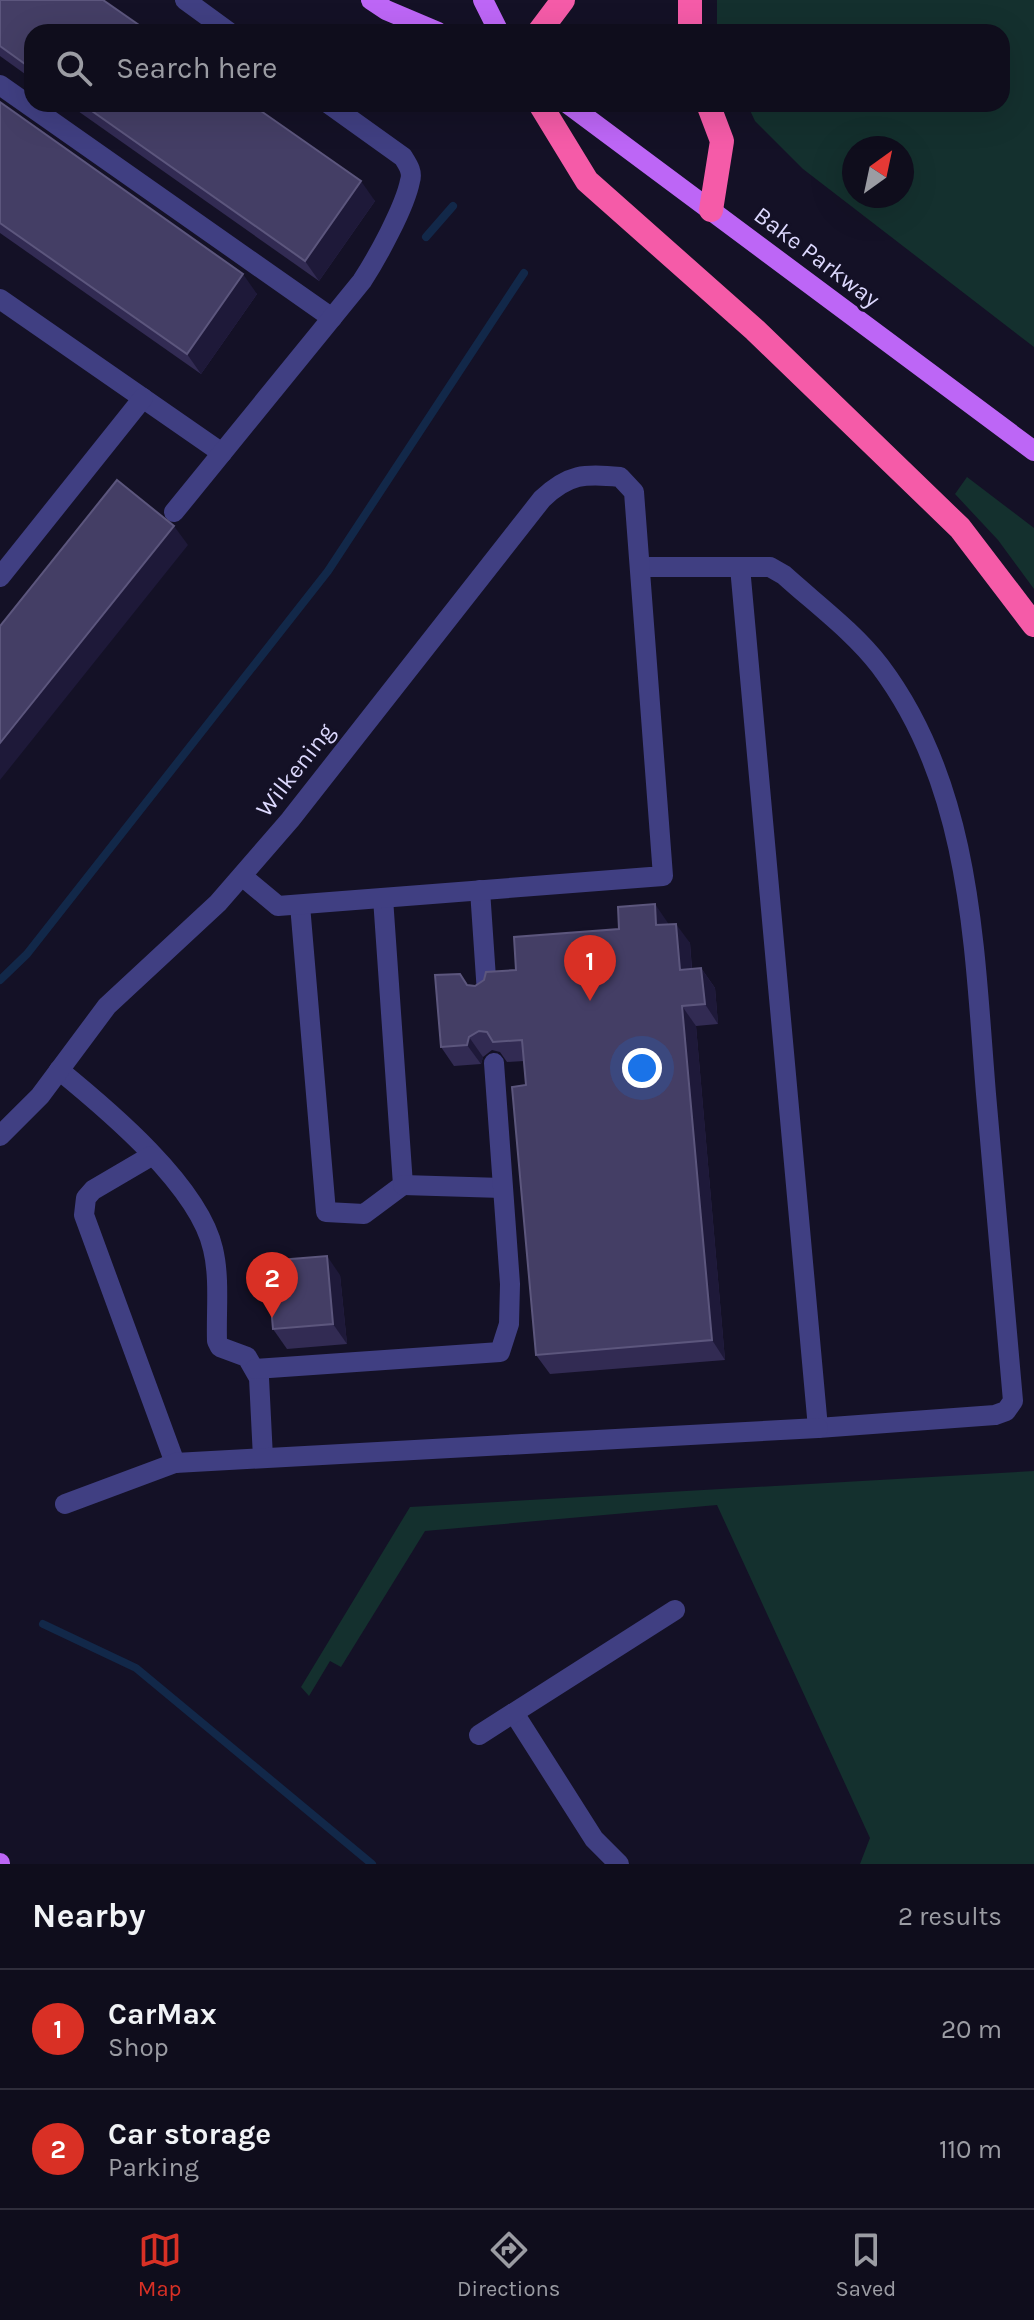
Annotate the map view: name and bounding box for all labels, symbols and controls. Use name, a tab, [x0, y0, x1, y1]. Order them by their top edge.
search box	[24, 24, 1010, 112]
icon: search	[52, 46, 96, 90]
text: Search here	[116, 50, 277, 86]
north arrow	[842, 136, 914, 208]
street label: Bake Parkway	[749, 201, 885, 313]
street label: Wilkening	[250, 717, 340, 822]
pin: 1	[564, 935, 616, 1001]
your location	[622, 1048, 662, 1088]
pin: 2	[246, 1252, 298, 1318]
text: Nearby	[32, 1896, 146, 1936]
text: 2 results	[898, 1901, 1002, 1932]
text: CarMax	[108, 1996, 217, 2032]
text: 1	[53, 2014, 63, 2045]
text: 20 m	[941, 2014, 1002, 2045]
text: Shop	[108, 2032, 169, 2063]
text: Car storage	[108, 2116, 271, 2152]
text: 2	[50, 2134, 66, 2165]
text: 110 m	[939, 2134, 1002, 2165]
text: Parking	[108, 2152, 199, 2183]
tab: Map	[138, 2228, 182, 2302]
tab: Directions	[457, 2228, 560, 2302]
tab: Saved	[836, 2228, 896, 2302]

